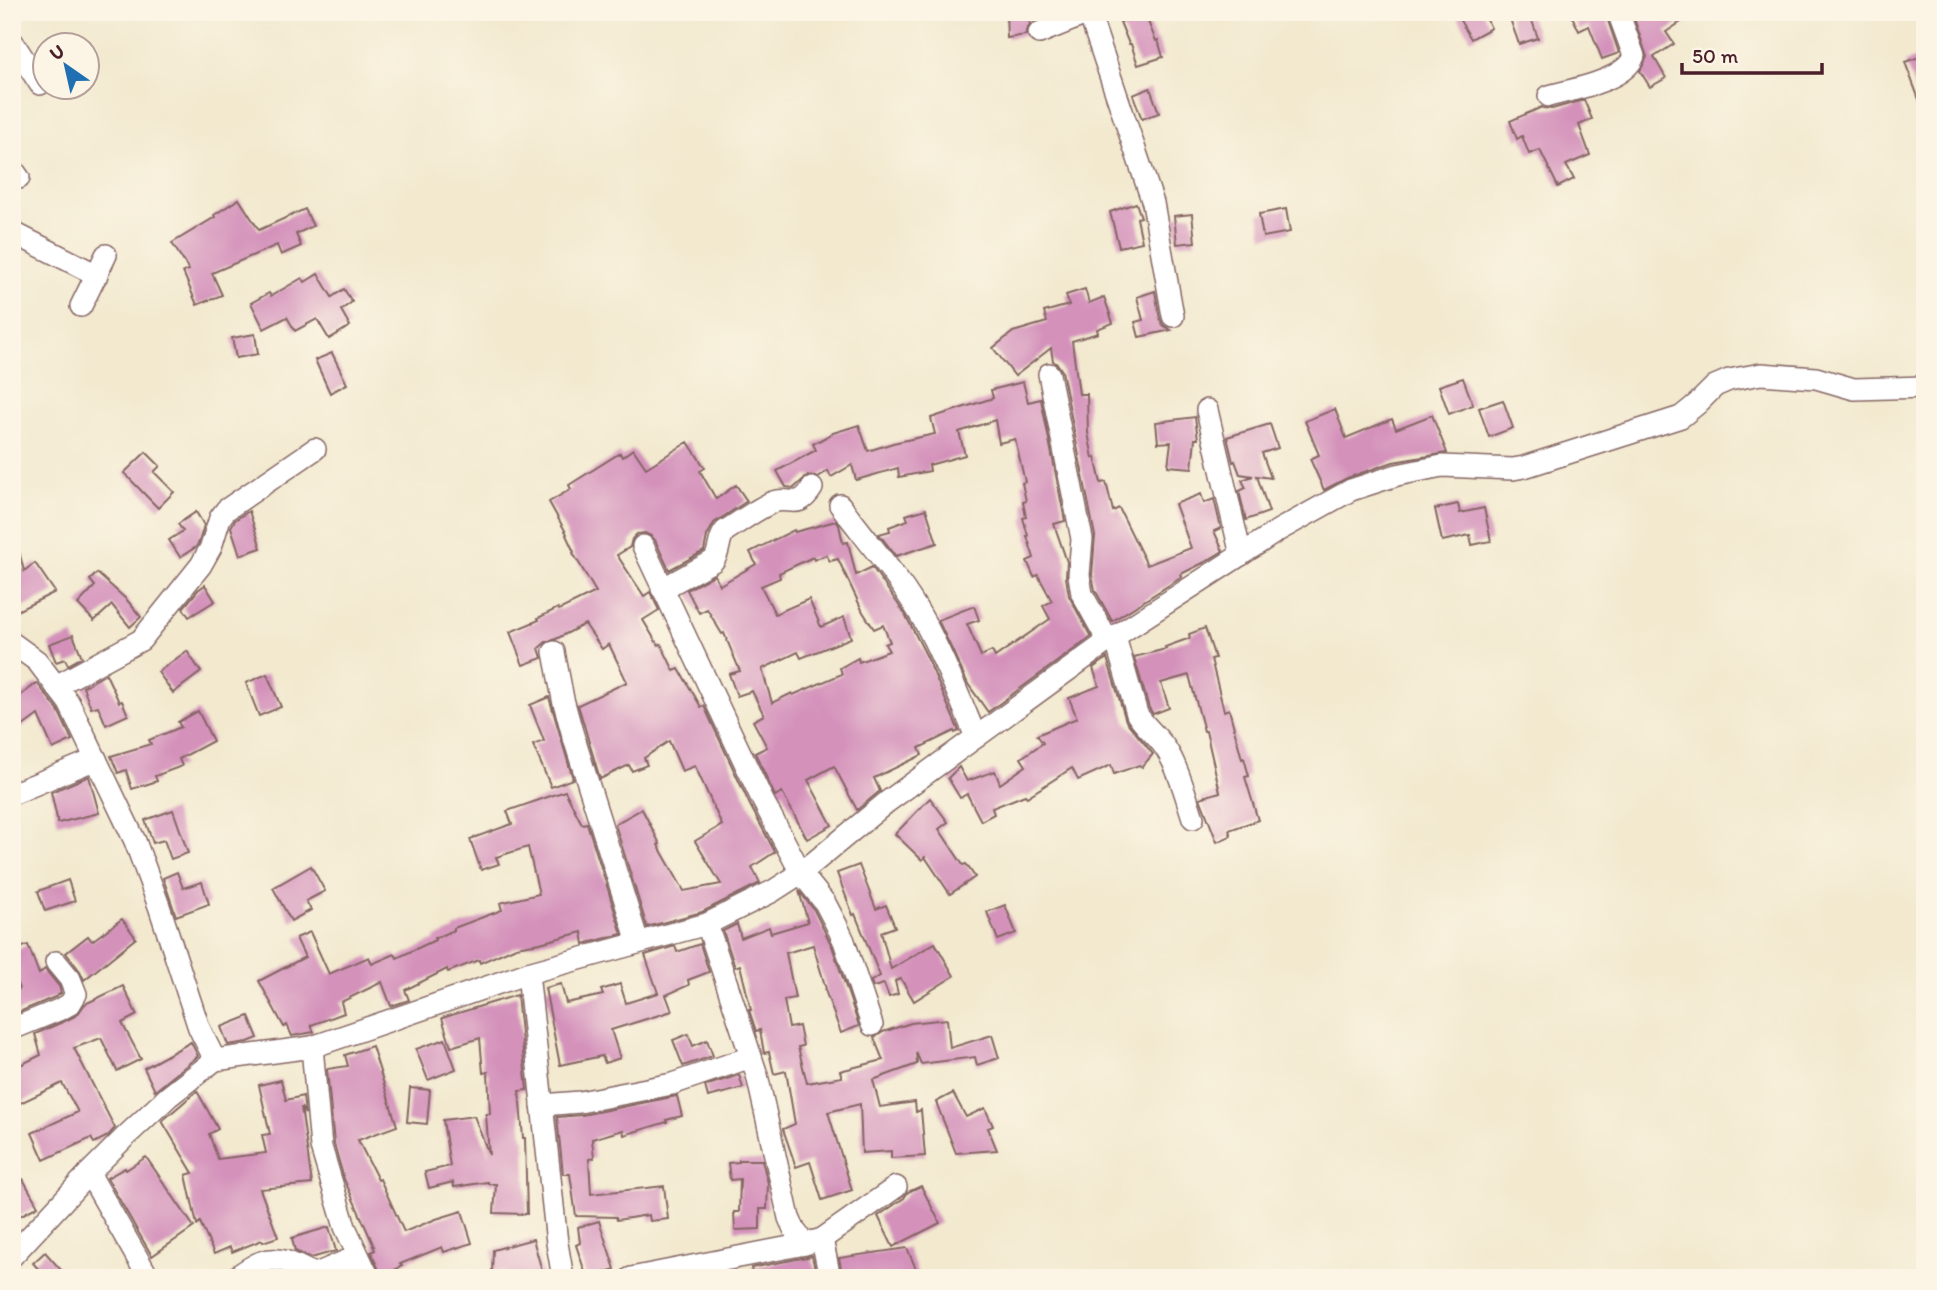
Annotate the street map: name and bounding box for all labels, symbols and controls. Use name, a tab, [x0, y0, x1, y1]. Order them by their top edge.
north arrow	[32, 32, 102, 102]
scale bar	[1682, 32, 1822, 76]
text: U	[45, 39, 68, 65]
text: 50 m	[1692, 43, 1739, 68]

